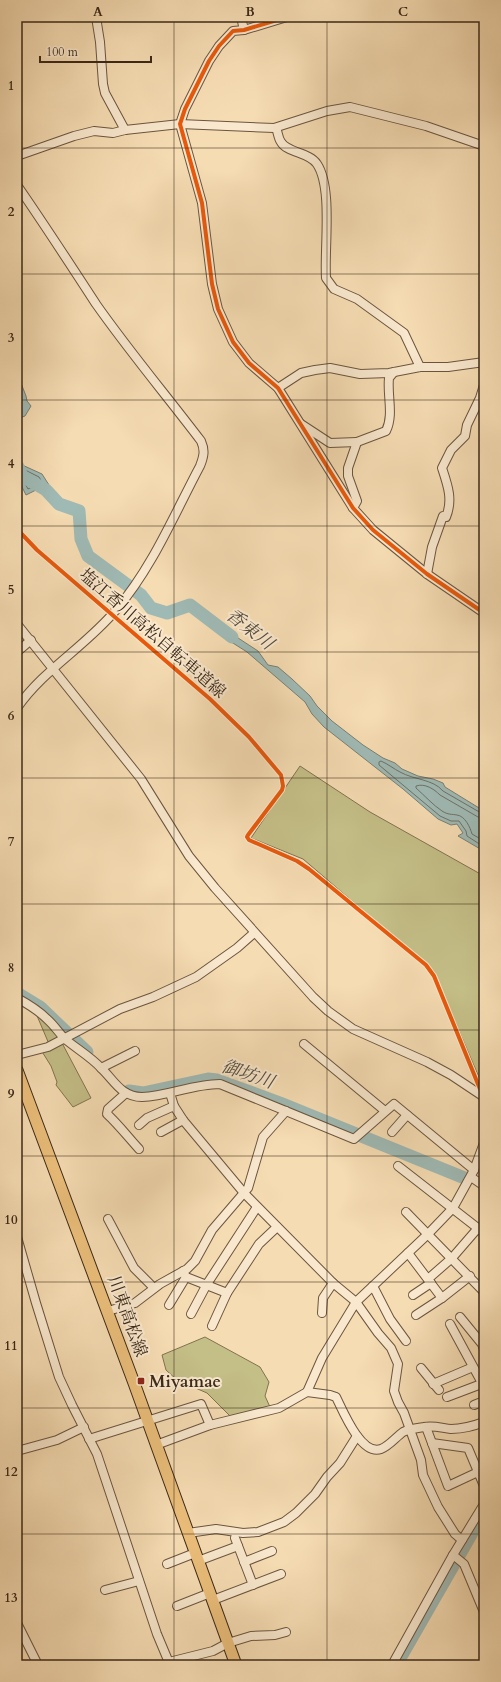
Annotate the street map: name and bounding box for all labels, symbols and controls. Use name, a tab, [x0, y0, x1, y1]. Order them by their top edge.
text: A	[93, 3, 103, 21]
text: B	[245, 3, 255, 21]
text: C	[398, 3, 408, 21]
scale bar	[40, 38, 151, 64]
text: 100 m	[46, 44, 79, 60]
text: 1	[8, 77, 14, 95]
text: 2	[8, 203, 15, 221]
text: 3	[8, 329, 15, 347]
text: 4	[8, 455, 15, 473]
street label: 塩江香川高松自転車道線	[75, 563, 231, 703]
text: 5	[8, 581, 14, 599]
water label: 香東川	[221, 603, 280, 657]
text: 6	[8, 707, 15, 725]
text: 7	[8, 833, 15, 851]
text: 8	[8, 959, 14, 977]
water label: 御坊川	[218, 1054, 279, 1096]
text: 9	[8, 1085, 15, 1103]
text: 10	[4, 1211, 18, 1229]
street label: 川東高松線	[102, 1272, 153, 1360]
text: 11	[4, 1337, 18, 1355]
place label: Miyamae	[149, 1370, 221, 1393]
marker: Miyamae	[136, 1376, 146, 1386]
text: 12	[4, 1463, 18, 1481]
text: 13	[4, 1589, 18, 1607]

